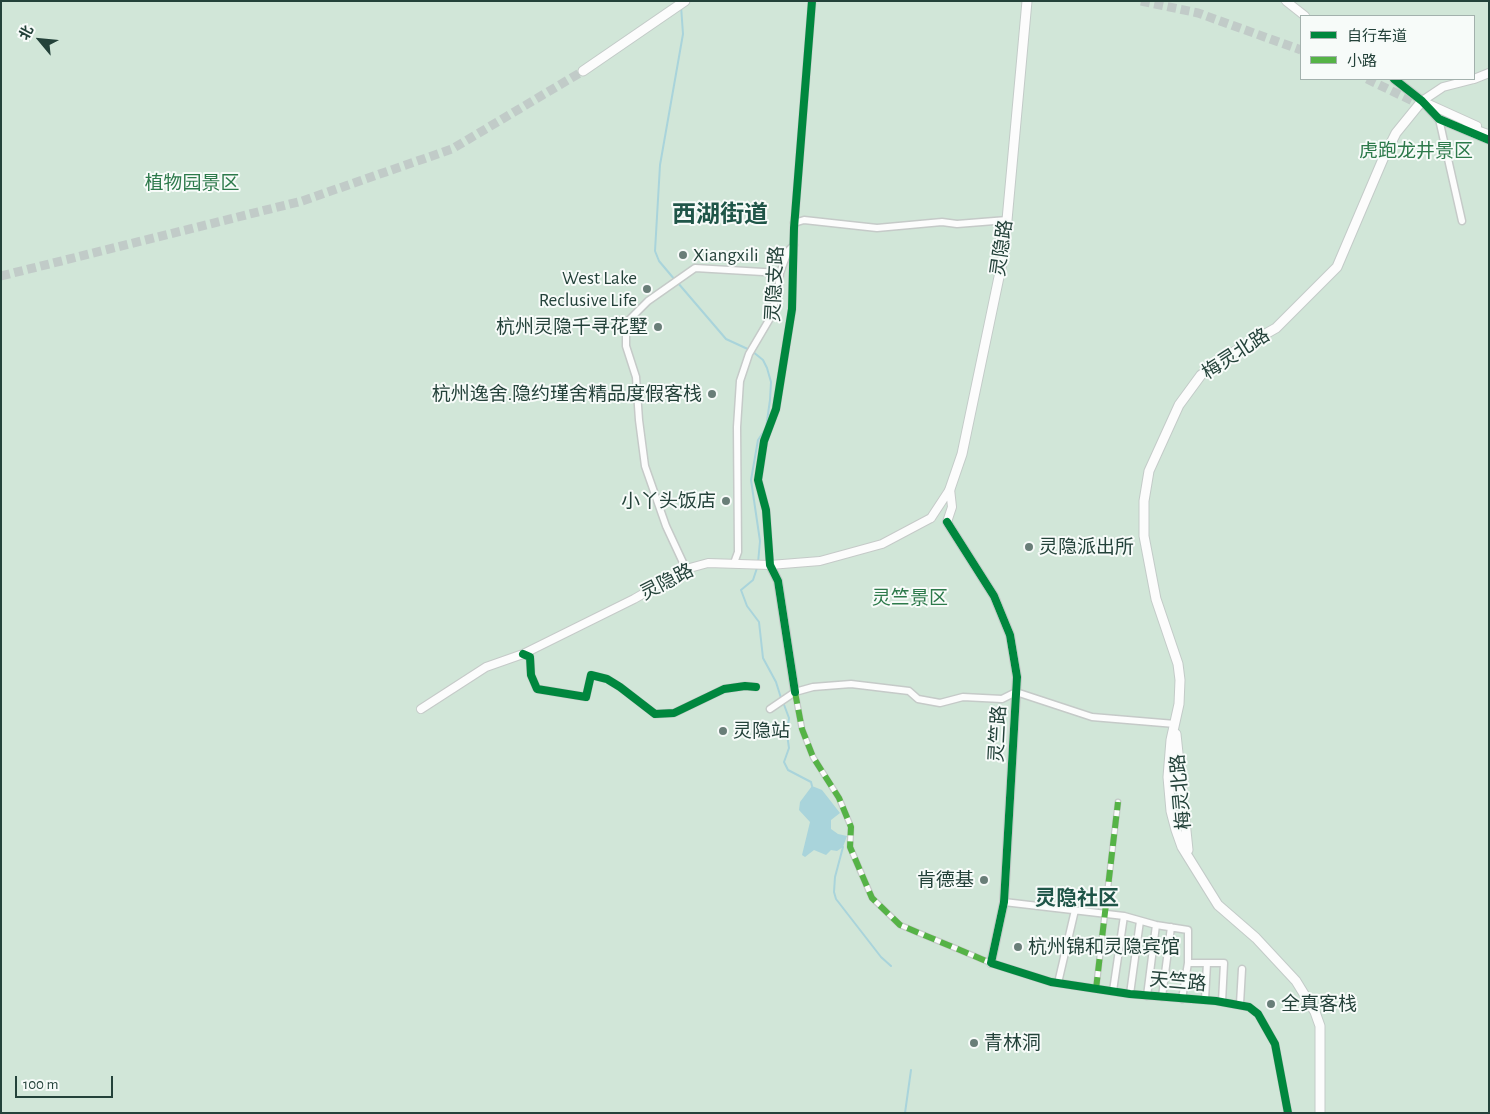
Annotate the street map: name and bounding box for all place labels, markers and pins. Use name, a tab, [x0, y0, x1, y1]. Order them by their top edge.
place label: Xiangxili	[693, 244, 759, 266]
marker: Xiangxili	[677, 249, 689, 261]
place label: West Lake Reclusive Life	[539, 267, 637, 311]
marker: West Lake Reclusive Life	[641, 283, 653, 295]
place label: 杭州灵隐千寻花墅	[496, 316, 648, 338]
marker: 杭州灵隐千寻花墅	[652, 321, 664, 333]
place label: 杭州逸舍.隐约瑾舍精品度假客栈	[432, 383, 702, 405]
marker: 杭州逸舍.隐约瑾舍精品度假客栈	[706, 388, 718, 400]
place label: 小丫头饭店	[621, 490, 716, 512]
marker: 小丫头饭店	[720, 495, 732, 507]
place label: 灵隐派出所	[1039, 536, 1134, 558]
marker: 灵隐派出所	[1023, 541, 1035, 553]
place label: 灵隐站	[733, 720, 790, 742]
marker: 灵隐站	[717, 725, 729, 737]
place label: 肯德基	[917, 869, 974, 891]
marker: 肯德基	[978, 874, 990, 886]
place label: 杭州锦和灵隐宾馆	[1028, 936, 1180, 958]
marker: 杭州锦和灵隐宾馆	[1012, 941, 1024, 953]
place label: 全真客栈	[1281, 993, 1357, 1015]
marker: 全真客栈	[1265, 998, 1277, 1010]
place label: 青林洞	[984, 1032, 1041, 1054]
marker: 青林洞	[968, 1037, 980, 1049]

